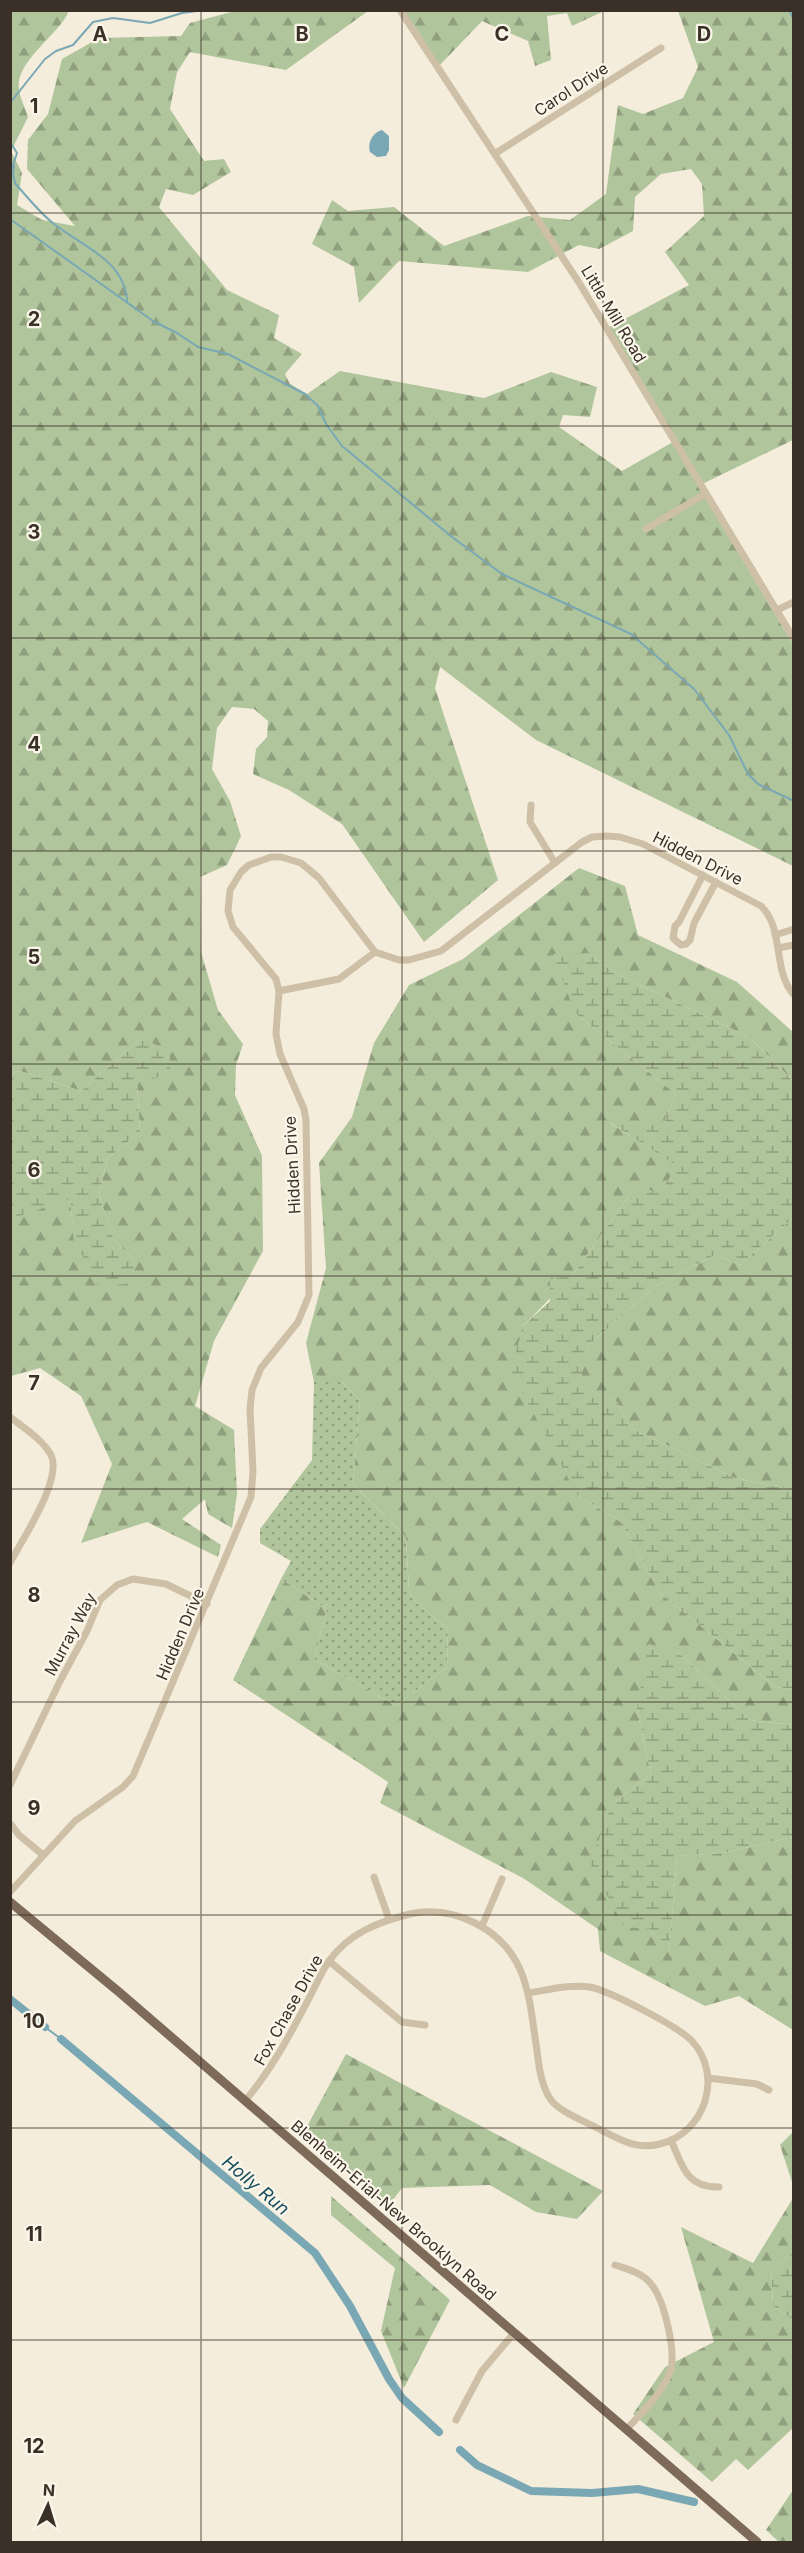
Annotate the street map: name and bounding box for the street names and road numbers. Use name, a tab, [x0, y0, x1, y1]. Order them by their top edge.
street label: Carol Drive	[530, 58, 612, 120]
street label: Little Mill Road	[577, 262, 651, 366]
street label: Hidden Drive	[650, 827, 746, 889]
street label: Hidden Drive	[279, 1115, 305, 1215]
street label: Hidden Drive	[152, 1585, 208, 1683]
street label: Murray Way	[40, 1589, 100, 1679]
street label: Fox Chase Drive	[249, 1951, 327, 2069]
street label: Blenheim-Erial-New Brooklyn Road	[287, 2115, 501, 2305]

